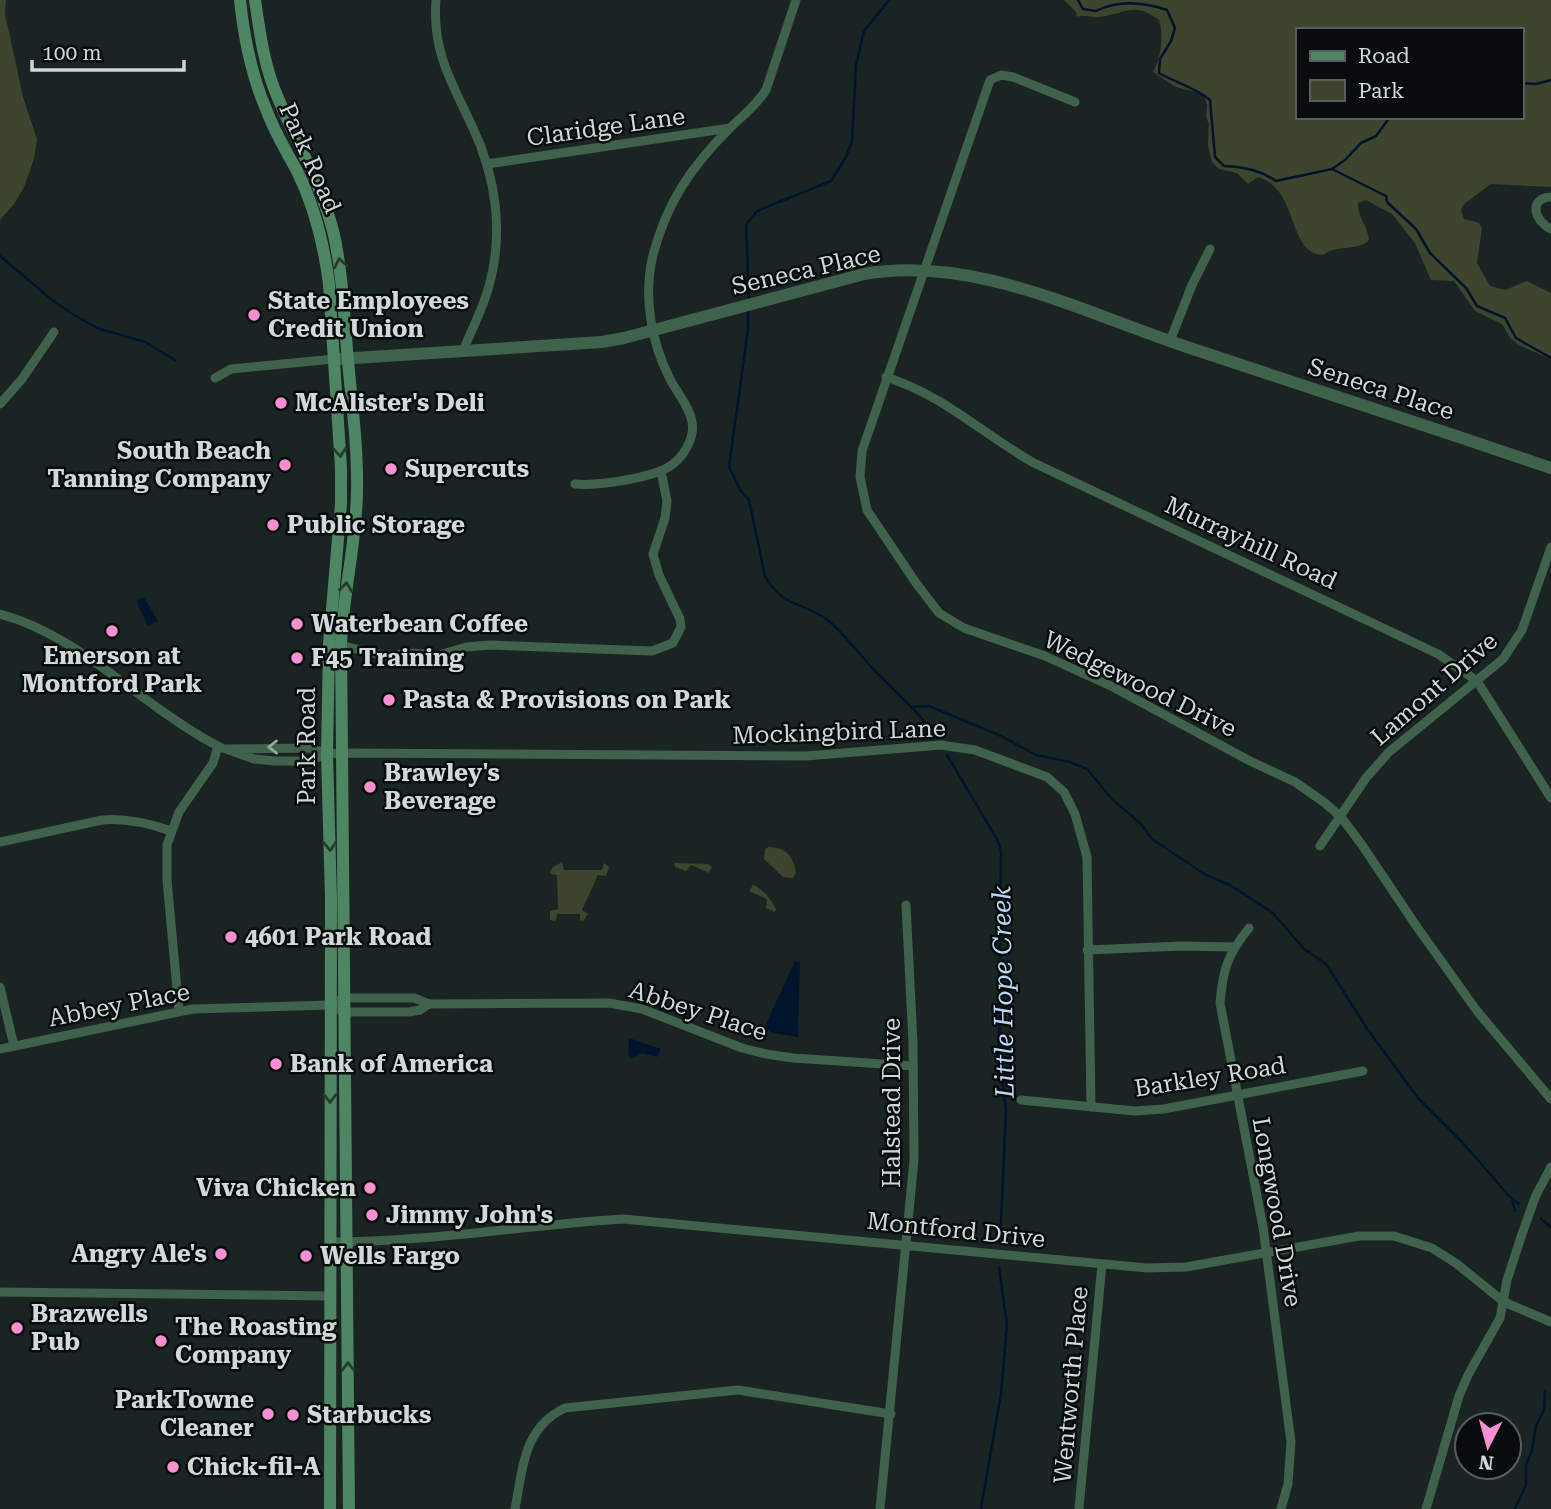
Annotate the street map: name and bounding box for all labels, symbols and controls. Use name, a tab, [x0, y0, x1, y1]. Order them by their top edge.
scale bar	[32, 28, 184, 72]
legend	[1296, 28, 1523, 119]
text: 100 m	[42, 41, 102, 65]
text: Road	[1358, 44, 1410, 68]
text: Park	[1358, 79, 1404, 103]
street label: Park Road	[273, 98, 347, 218]
street label: Claridge Lane	[525, 102, 687, 152]
street label: Seneca Place	[729, 239, 883, 301]
one-way arrow	[333, 257, 348, 269]
place label: State Employees Credit Union	[268, 287, 469, 343]
marker: State Employees Credit Union	[246, 307, 262, 323]
street label: Seneca Place	[1304, 352, 1458, 426]
place label: McAlister's Deli	[295, 389, 485, 417]
marker: McAlister's Deli	[273, 395, 289, 411]
place label: South Beach Tanning Company	[47, 437, 271, 493]
one-way arrow	[332, 447, 347, 458]
place label: Supercuts	[405, 455, 529, 483]
marker: South Beach Tanning Company	[277, 457, 293, 473]
marker: Supercuts	[383, 461, 399, 477]
street label: Murrayhill Road	[1160, 491, 1342, 595]
place label: Public Storage	[287, 511, 465, 539]
marker: Public Storage	[265, 517, 281, 533]
one-way arrow	[338, 581, 353, 593]
place label: Waterbean Coffee	[311, 610, 528, 638]
marker: Waterbean Coffee	[289, 616, 305, 632]
marker: Emerson at Montford Park	[104, 623, 120, 639]
street label: Wedgewood Drive	[1039, 625, 1241, 743]
street label: Lamont Drive	[1365, 627, 1503, 751]
place label: Emerson at Montford Park	[22, 642, 203, 698]
place label: F45 Training	[311, 644, 464, 672]
marker: F45 Training	[289, 650, 305, 666]
place label: Pasta & Provisions on Park	[403, 686, 731, 714]
street label: Park Road	[293, 687, 321, 805]
marker: Pasta & Provisions on Park	[381, 692, 397, 708]
street label: Mockingbird Lane	[732, 714, 946, 750]
one-way arrow	[268, 739, 278, 755]
place label: Brawley's Beverage	[384, 759, 500, 815]
marker: Brawley's Beverage	[362, 779, 378, 795]
one-way arrow	[322, 841, 337, 852]
water label: Little Hope Creek	[986, 885, 1020, 1099]
place label: 4601 Park Road	[245, 923, 431, 951]
marker: 4601 Park Road	[223, 929, 239, 945]
street label: Abbey Place	[626, 976, 770, 1046]
street label: Abbey Place	[46, 978, 192, 1032]
street label: Halstead Drive	[878, 1018, 906, 1188]
place label: Bank of America	[290, 1050, 493, 1078]
street label: Barkley Road	[1132, 1051, 1288, 1103]
marker: Bank of America	[268, 1056, 284, 1072]
one-way arrow	[322, 1094, 338, 1104]
street label: Longwood Drive	[1247, 1115, 1307, 1309]
place label: Viva Chicken	[196, 1174, 356, 1202]
marker: Viva Chicken	[362, 1180, 378, 1196]
place label: Jimmy John's	[386, 1201, 553, 1229]
marker: Jimmy John's	[364, 1207, 380, 1223]
street label: Montford Drive	[865, 1207, 1047, 1253]
place label: Angry Ale's	[71, 1240, 207, 1268]
place label: Wells Fargo	[320, 1242, 460, 1270]
marker: Angry Ale's	[213, 1246, 229, 1262]
marker: Wells Fargo	[298, 1248, 314, 1264]
street label: Wentworth Place	[1048, 1285, 1094, 1485]
place label: Brazwells Pub	[31, 1300, 148, 1356]
place label: The Roasting Company	[175, 1313, 337, 1369]
marker: Brazwells Pub	[9, 1320, 25, 1336]
marker: The Roasting Company	[153, 1333, 169, 1349]
one-way arrow	[340, 1362, 356, 1372]
place label: ParkTowne Cleaner	[115, 1386, 254, 1442]
place label: Starbucks	[307, 1401, 432, 1429]
marker: ParkTowne Cleaner	[260, 1406, 276, 1422]
marker: Starbucks	[285, 1407, 301, 1423]
north arrow	[1453, 1411, 1523, 1481]
text: N	[1477, 1450, 1495, 1475]
place label: Chick-fil-A	[187, 1453, 321, 1481]
marker: Chick-fil-A	[165, 1459, 181, 1475]

